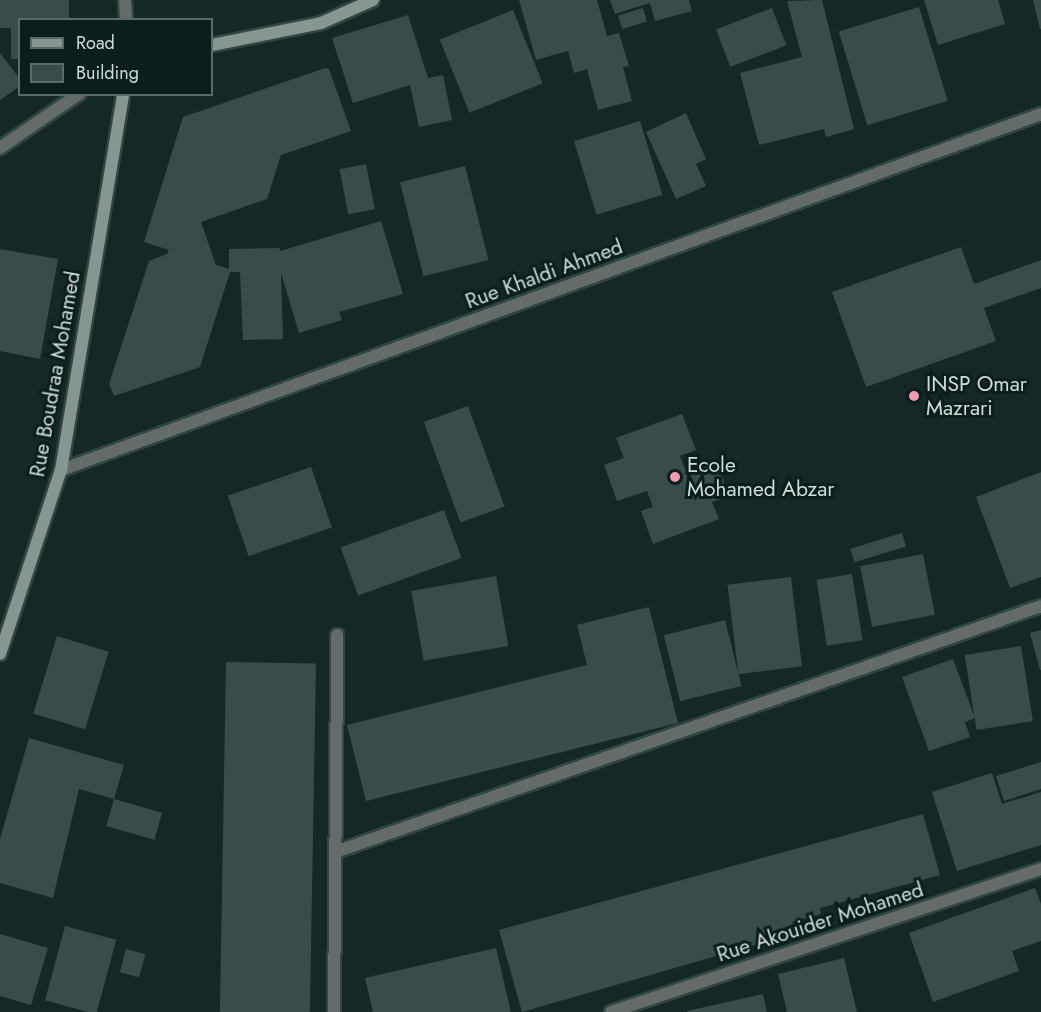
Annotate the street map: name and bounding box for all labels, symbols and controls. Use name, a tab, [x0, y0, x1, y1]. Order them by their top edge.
legend	[18, 18, 213, 96]
text: Road	[76, 30, 115, 56]
text: Building	[76, 60, 139, 86]
street label: Rue Khaldi Ahmed	[462, 234, 626, 314]
street label: Rue Boudraa Mohamed	[24, 269, 86, 479]
place label: INSP Omar Mazrari	[926, 371, 1027, 421]
marker: INSP Omar Mazrari	[907, 389, 921, 403]
place label: Ecole Mohamed Abzar	[687, 452, 835, 502]
marker: Ecole Mohamed Abzar	[668, 470, 682, 484]
street label: Rue Akouider Mohamed	[714, 877, 926, 967]

